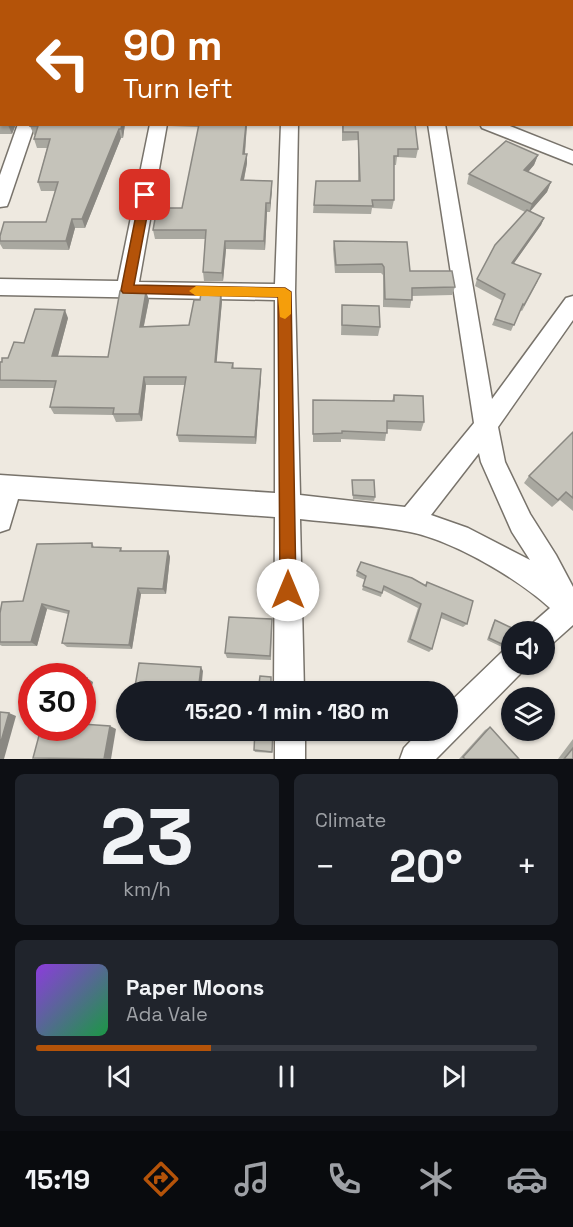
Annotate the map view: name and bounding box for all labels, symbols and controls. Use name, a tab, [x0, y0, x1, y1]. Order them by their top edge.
text: 90 m	[123, 19, 223, 72]
icon: left	[24, 24, 102, 102]
text: Turn left	[123, 71, 233, 106]
pin	[119, 169, 170, 220]
icon: arrive	[128, 178, 161, 211]
position arrow	[256, 558, 320, 622]
map controls	[501, 621, 555, 741]
button: sound	[501, 621, 555, 675]
speed limit sign: 30	[18, 663, 96, 741]
button: layers	[501, 687, 555, 741]
text: 15:20 · 1 min · 180 m	[185, 697, 389, 725]
text: 23	[100, 787, 194, 887]
text: Climate	[315, 807, 386, 833]
text: 20°	[389, 838, 463, 895]
text: −	[315, 846, 335, 888]
text: +	[517, 846, 537, 888]
text: km/h	[123, 876, 171, 902]
text: Paper Moons	[126, 973, 264, 1001]
text: Ada Vale	[126, 1001, 208, 1027]
icon: previous	[103, 1060, 136, 1093]
icon: pause	[270, 1060, 303, 1093]
icon: next	[437, 1060, 470, 1093]
icon: directions	[140, 1158, 182, 1200]
icon: music	[231, 1158, 273, 1200]
icon: phone	[323, 1158, 365, 1200]
icon: climate	[415, 1158, 457, 1200]
icon: car	[506, 1158, 548, 1200]
text: 15:19	[25, 1162, 90, 1197]

